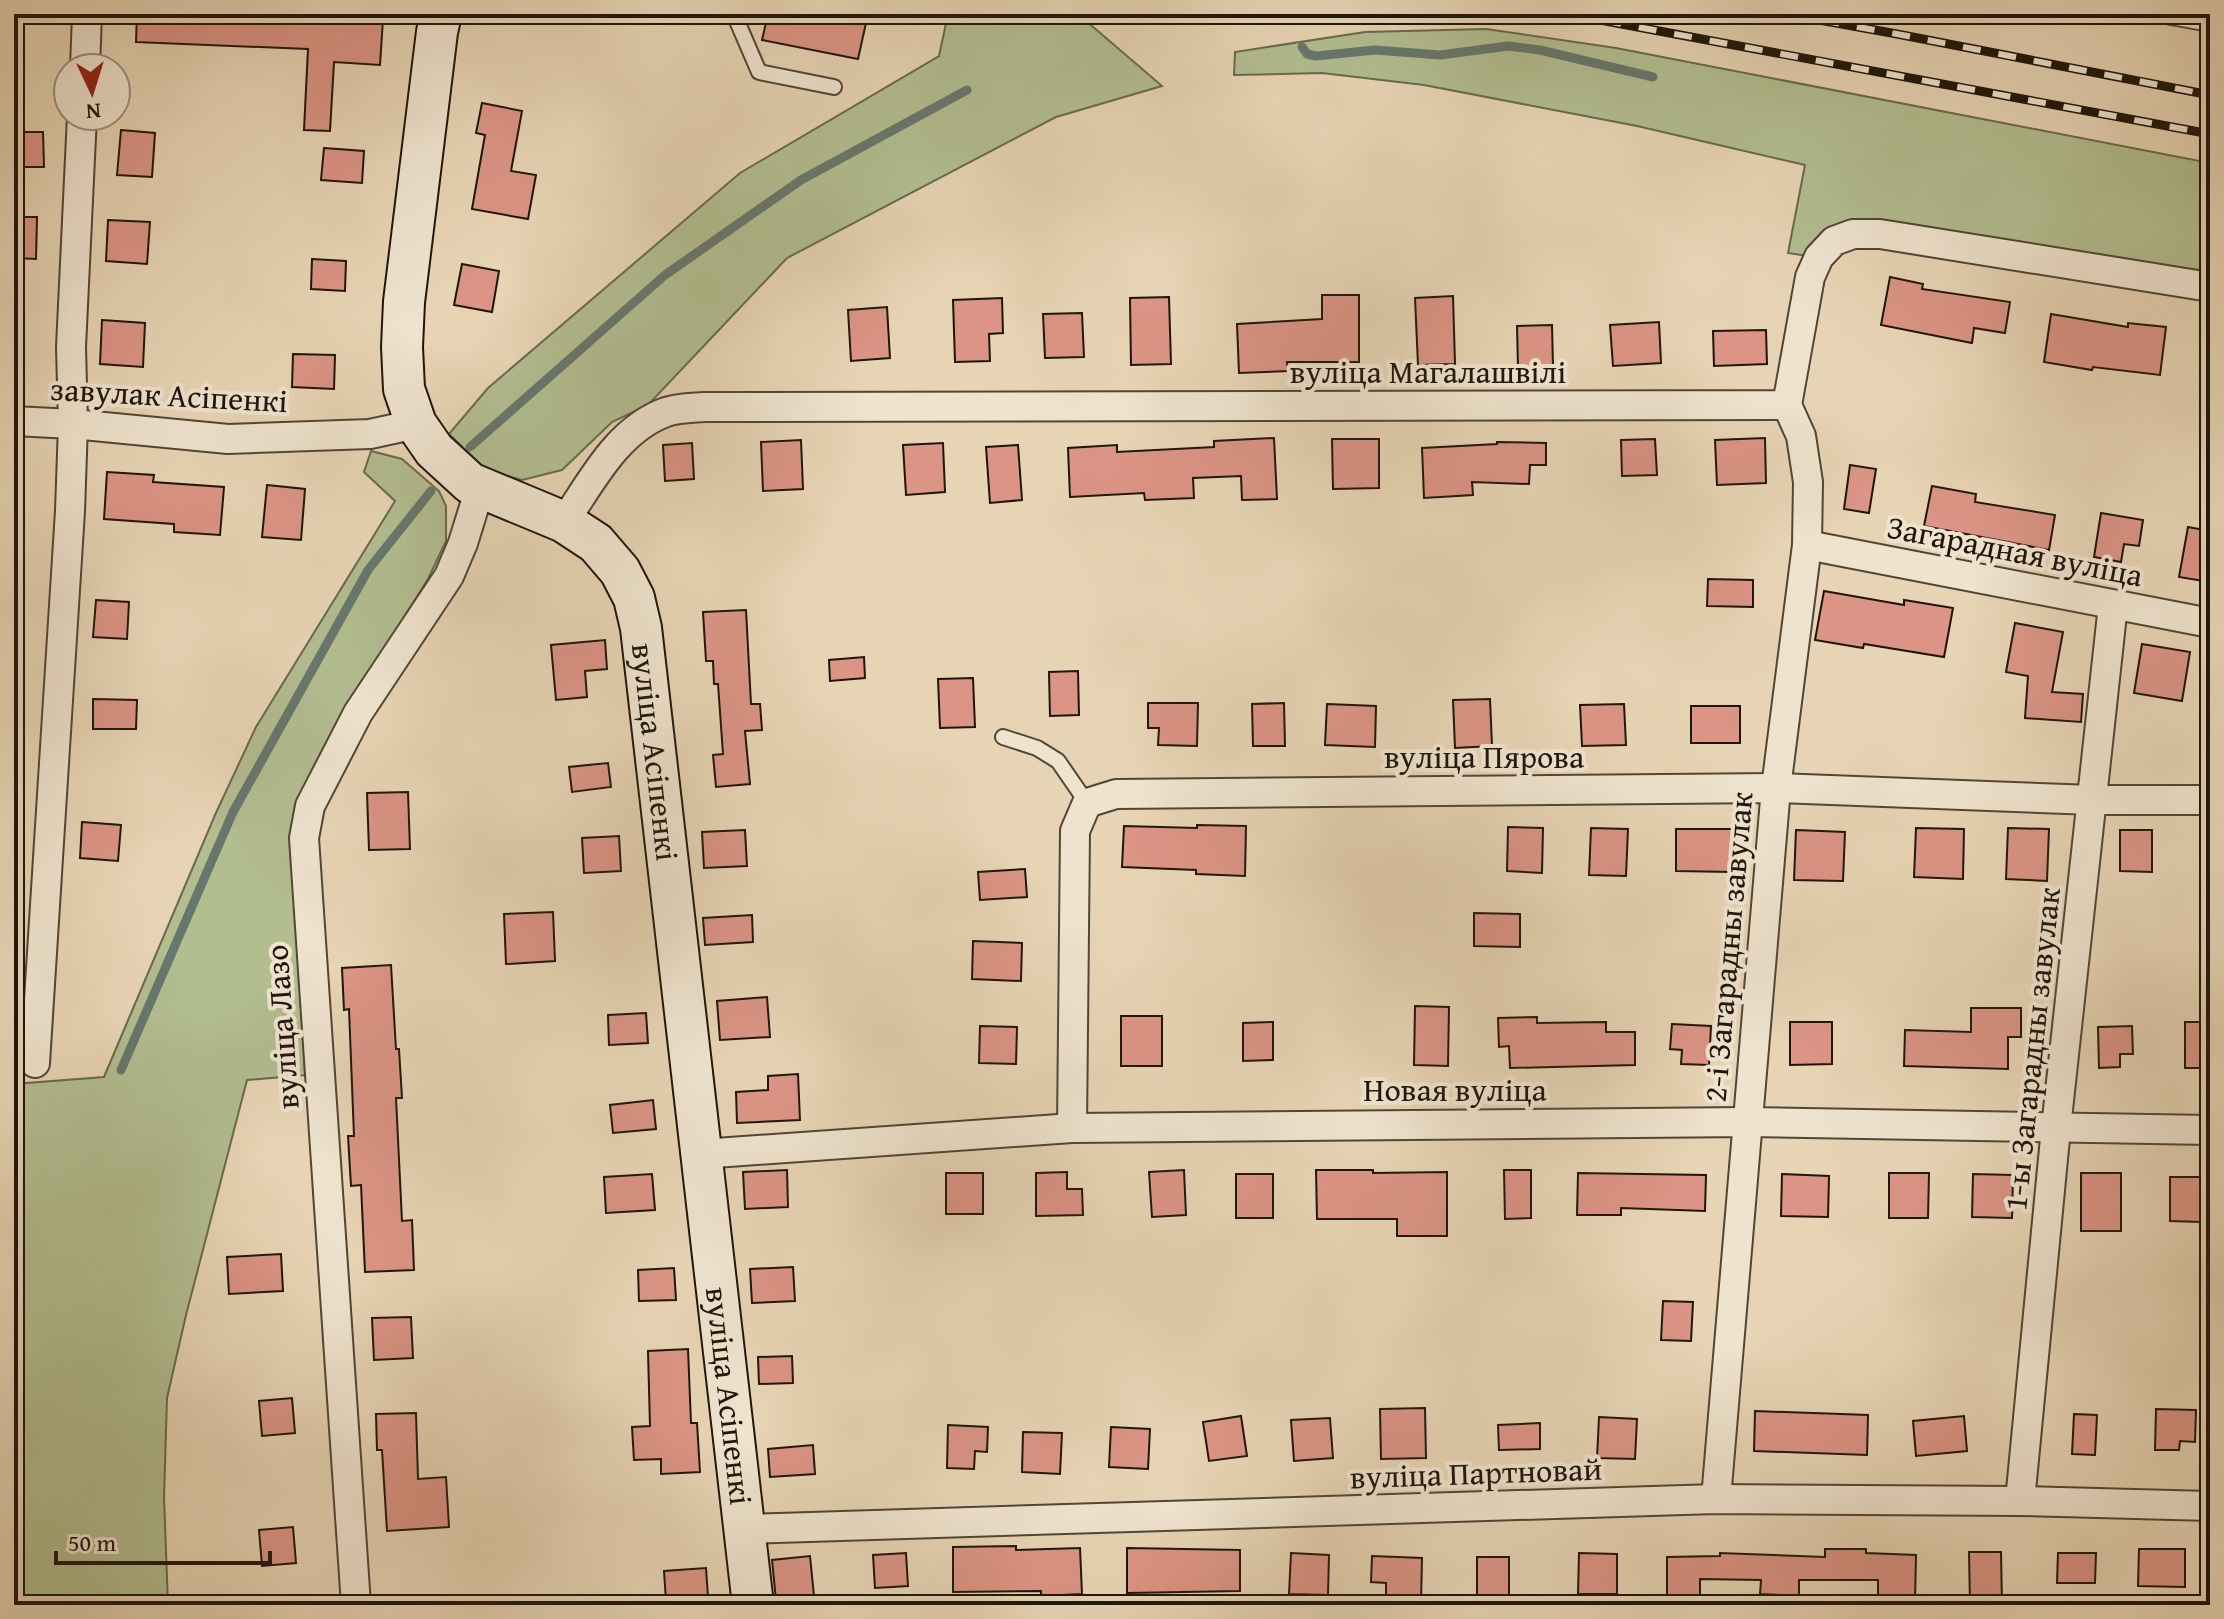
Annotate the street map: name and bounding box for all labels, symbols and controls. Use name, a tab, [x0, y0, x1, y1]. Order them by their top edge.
north arrow	[52, 52, 132, 132]
text: N	[85, 95, 102, 128]
street label: вуліца Магалашвілі	[1290, 348, 1566, 395]
street label: завулак Асіпенкі	[49, 365, 289, 424]
street label: Загарадная вуліца	[1883, 503, 2148, 598]
street label: вуліца Асіпенкі	[620, 641, 692, 863]
street label: вуліца Пярова	[1384, 733, 1585, 780]
street label: 2-і Загарадны завулак	[1691, 790, 1765, 1104]
street label: 1-ы Загарадны завулак	[1991, 885, 2072, 1213]
street label: вуліца Лазо	[252, 943, 311, 1111]
street label: Новая вуліца	[1363, 1066, 1548, 1113]
street label: вуліца Асіпенкі	[694, 1284, 765, 1507]
street label: вуліца Партновай	[1349, 1445, 1603, 1500]
scale bar	[56, 1515, 270, 1565]
text: 50 m	[68, 1525, 116, 1560]

